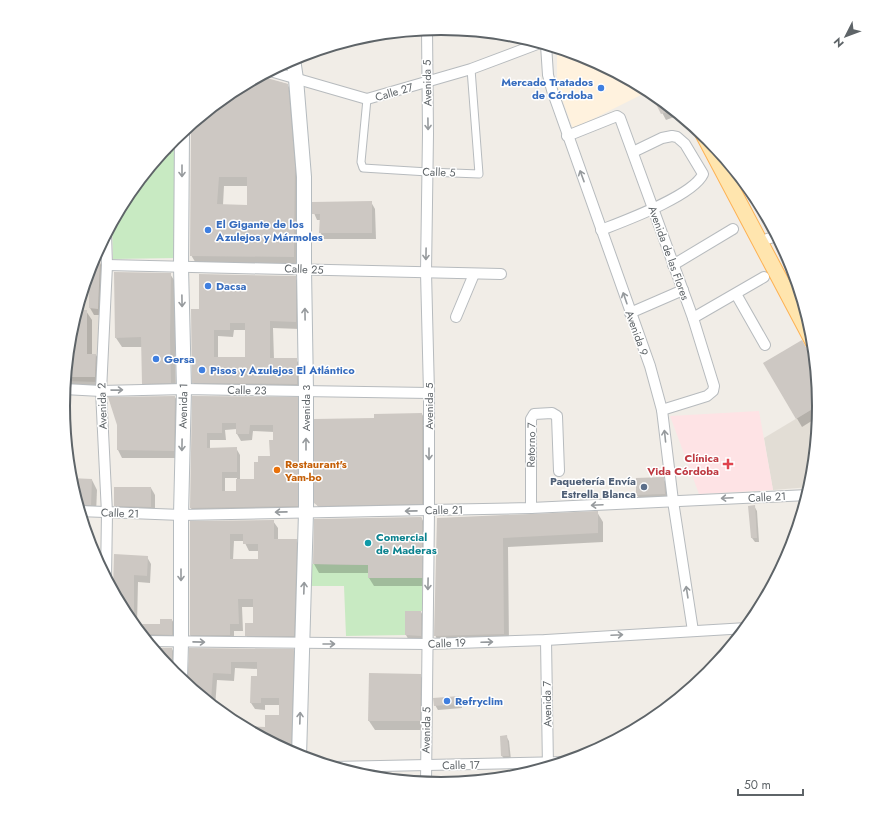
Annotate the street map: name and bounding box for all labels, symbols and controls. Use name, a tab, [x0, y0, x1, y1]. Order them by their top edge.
north arrow	[826, 16, 866, 56]
text: N	[830, 34, 847, 51]
street label: Avenida 5	[419, 59, 435, 107]
place label: Mercado Tratados de Córdoba	[501, 74, 593, 103]
street label: Calle 27	[373, 79, 415, 105]
marker: Mercado Tratados de Córdoba	[596, 83, 606, 93]
one-way arrow	[424, 117, 432, 130]
street label: Calle 5	[422, 163, 456, 181]
one-way arrow	[178, 164, 186, 177]
one-way arrow	[577, 170, 585, 182]
street label: Avenida de las Flores	[645, 204, 694, 303]
place label: El Gigante de los Azulejos y Mármoles	[215, 216, 323, 245]
marker: El Gigante de los Azulejos y Mármoles	[203, 225, 213, 235]
one-way arrow	[422, 247, 430, 260]
street label: Calle 25	[284, 260, 324, 278]
place label: Dacsa	[216, 278, 246, 294]
marker: Dacsa	[203, 281, 213, 291]
one-way arrow	[621, 292, 628, 305]
one-way arrow	[178, 294, 186, 307]
one-way arrow	[301, 308, 308, 321]
street label: Avenida 9	[621, 308, 653, 358]
place label: Gersa	[164, 351, 195, 367]
marker: Gersa	[151, 354, 161, 364]
place label: Pisos y Azulejos El Atlántico	[210, 362, 355, 378]
marker: Pisos y Azulejos El Atlántico	[197, 365, 207, 375]
street label: Avenida 2	[93, 382, 111, 430]
street label: Calle 23	[227, 382, 267, 398]
street label: Avenida 1	[175, 383, 191, 429]
street label: Avenida 5	[421, 383, 437, 429]
street label: Avenida 3	[298, 385, 314, 431]
one-way arrow	[110, 386, 123, 394]
street label: Retorno 7	[523, 422, 539, 468]
one-way arrow	[661, 430, 669, 443]
one-way arrow	[179, 438, 186, 451]
one-way arrow	[302, 438, 310, 451]
one-way arrow	[425, 447, 433, 460]
place label: Clínica Vida Córdoba	[646, 450, 719, 479]
place label: Restaurant's Yam-bo	[284, 456, 347, 485]
marker: Clínica Vida Córdoba	[722, 458, 734, 470]
marker: Restaurant's Yam-bo	[272, 465, 282, 475]
place label: Paquetería Envía Estrella Blanca	[550, 473, 636, 502]
marker: Paquetería Envía Estrella Blanca	[639, 482, 649, 492]
street label: Calle 21	[748, 488, 786, 506]
one-way arrow	[721, 495, 734, 502]
one-way arrow	[591, 501, 604, 508]
street label: Calle 21	[425, 502, 463, 518]
street label: Calle 21	[101, 504, 139, 522]
one-way arrow	[405, 507, 418, 515]
one-way arrow	[275, 508, 288, 516]
place label: Comercial de Maderas	[376, 529, 437, 558]
marker: Comercial de Maderas	[363, 538, 373, 548]
one-way arrow	[177, 568, 185, 581]
one-way arrow	[424, 577, 431, 590]
one-way arrow	[300, 582, 308, 595]
one-way arrow	[683, 586, 691, 599]
one-way arrow	[610, 632, 623, 639]
street label: Calle 19	[428, 634, 466, 652]
one-way arrow	[192, 638, 205, 646]
one-way arrow	[480, 638, 493, 646]
one-way arrow	[322, 640, 335, 648]
street label: Avenida 7	[539, 680, 555, 727]
place label: Refryclim	[455, 693, 503, 709]
marker: Refryclim	[442, 696, 452, 706]
street label: Avenida 5	[418, 706, 434, 754]
one-way arrow	[297, 712, 304, 725]
street label: Calle 17	[442, 757, 480, 773]
scale bar	[738, 771, 803, 797]
text: 50 m	[744, 776, 771, 794]

